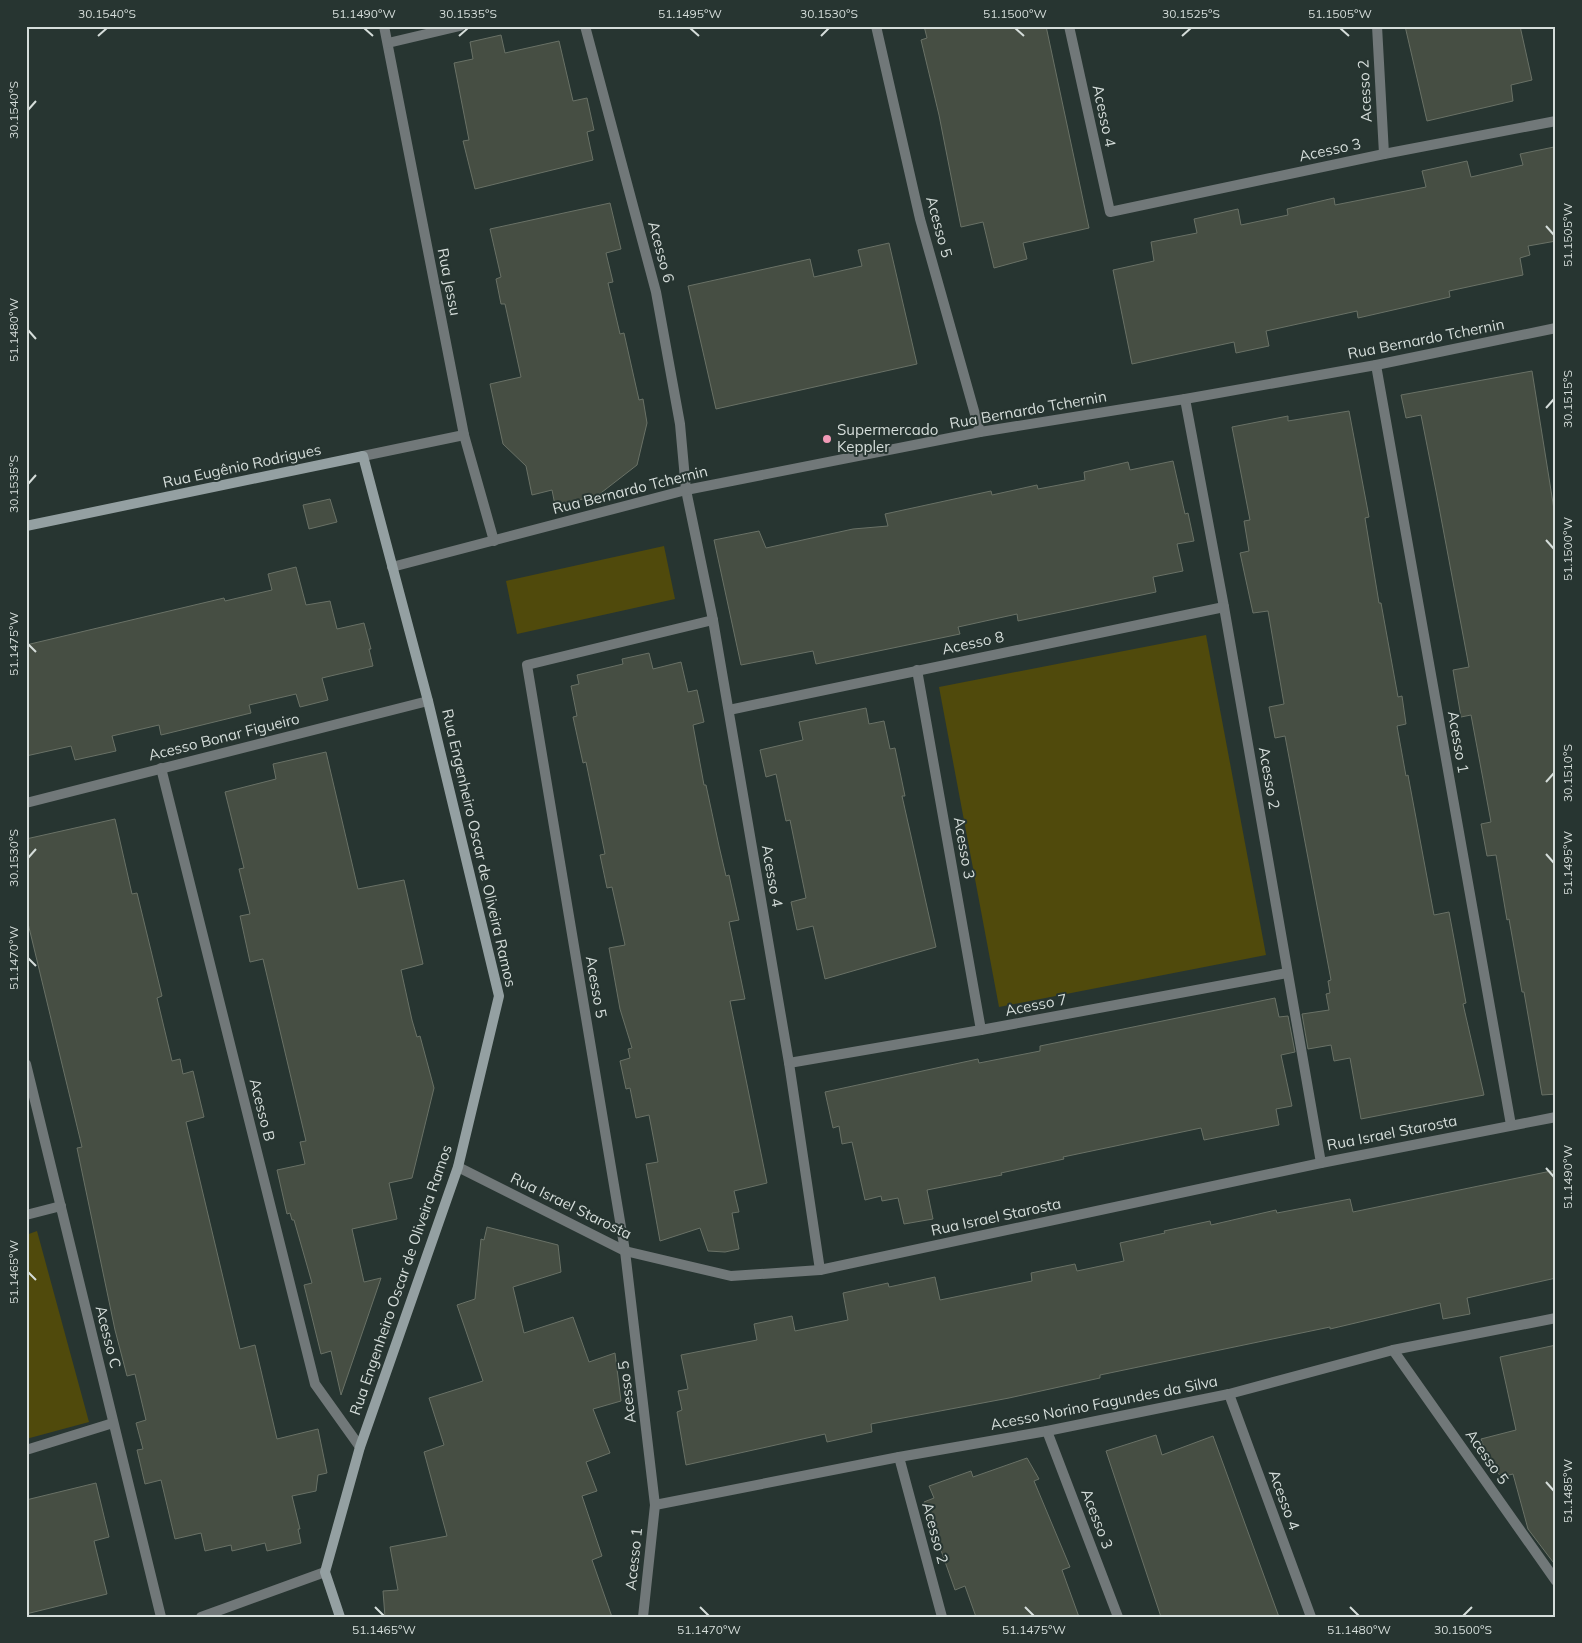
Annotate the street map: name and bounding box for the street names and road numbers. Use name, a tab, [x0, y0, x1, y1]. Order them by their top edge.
street label: Acesso 2	[1353, 59, 1376, 123]
street label: Acesso 4	[1089, 83, 1120, 149]
street label: Acesso 3	[1297, 134, 1363, 165]
street label: Acesso 5	[922, 194, 957, 260]
street label: Acesso 6	[644, 219, 679, 285]
street label: Rua Jessu	[434, 246, 465, 317]
street label: Rua Bernardo Tchernin	[1346, 314, 1506, 363]
street label: Rua Bernardo Tchernin	[948, 386, 1108, 433]
street label: Rua Eugênio Rodrigues	[161, 439, 323, 492]
street label: Rua Bernardo Tchernin	[550, 461, 709, 518]
street label: Acesso 8	[940, 627, 1006, 658]
street label: Rua Engenheiro Oscar de Oliveira Ramos	[438, 707, 521, 989]
street label: Acesso Bonar Figueiro	[146, 709, 301, 764]
street label: Acesso 1	[1444, 709, 1473, 774]
street label: Acesso 2	[1255, 745, 1284, 810]
street label: Acesso 3	[950, 815, 979, 880]
street label: Acesso 4	[758, 843, 787, 908]
street label: Acesso 5	[582, 954, 611, 1019]
street label: Acesso 7	[1003, 989, 1069, 1020]
street label: Acesso B	[246, 1077, 279, 1143]
street label: Rua Israel Starosta	[1325, 1111, 1459, 1154]
street label: Rua Engenheiro Oscar de Oliveira Ramos	[345, 1142, 456, 1418]
street label: Rua Israel Starosta	[508, 1168, 635, 1243]
street label: Rua Israel Starosta	[929, 1193, 1063, 1240]
street label: Acesso C	[92, 1304, 125, 1370]
street label: Acesso 5	[613, 1360, 640, 1424]
street label: Acesso Norino Fagundes da Silva	[989, 1371, 1219, 1434]
street label: Acesso 5	[1462, 1426, 1513, 1488]
street label: Acesso 4	[1265, 1467, 1304, 1533]
street label: Acesso 3	[1077, 1486, 1118, 1552]
street label: Acesso 2	[918, 1500, 953, 1566]
street label: Acesso 1	[621, 1527, 646, 1591]

